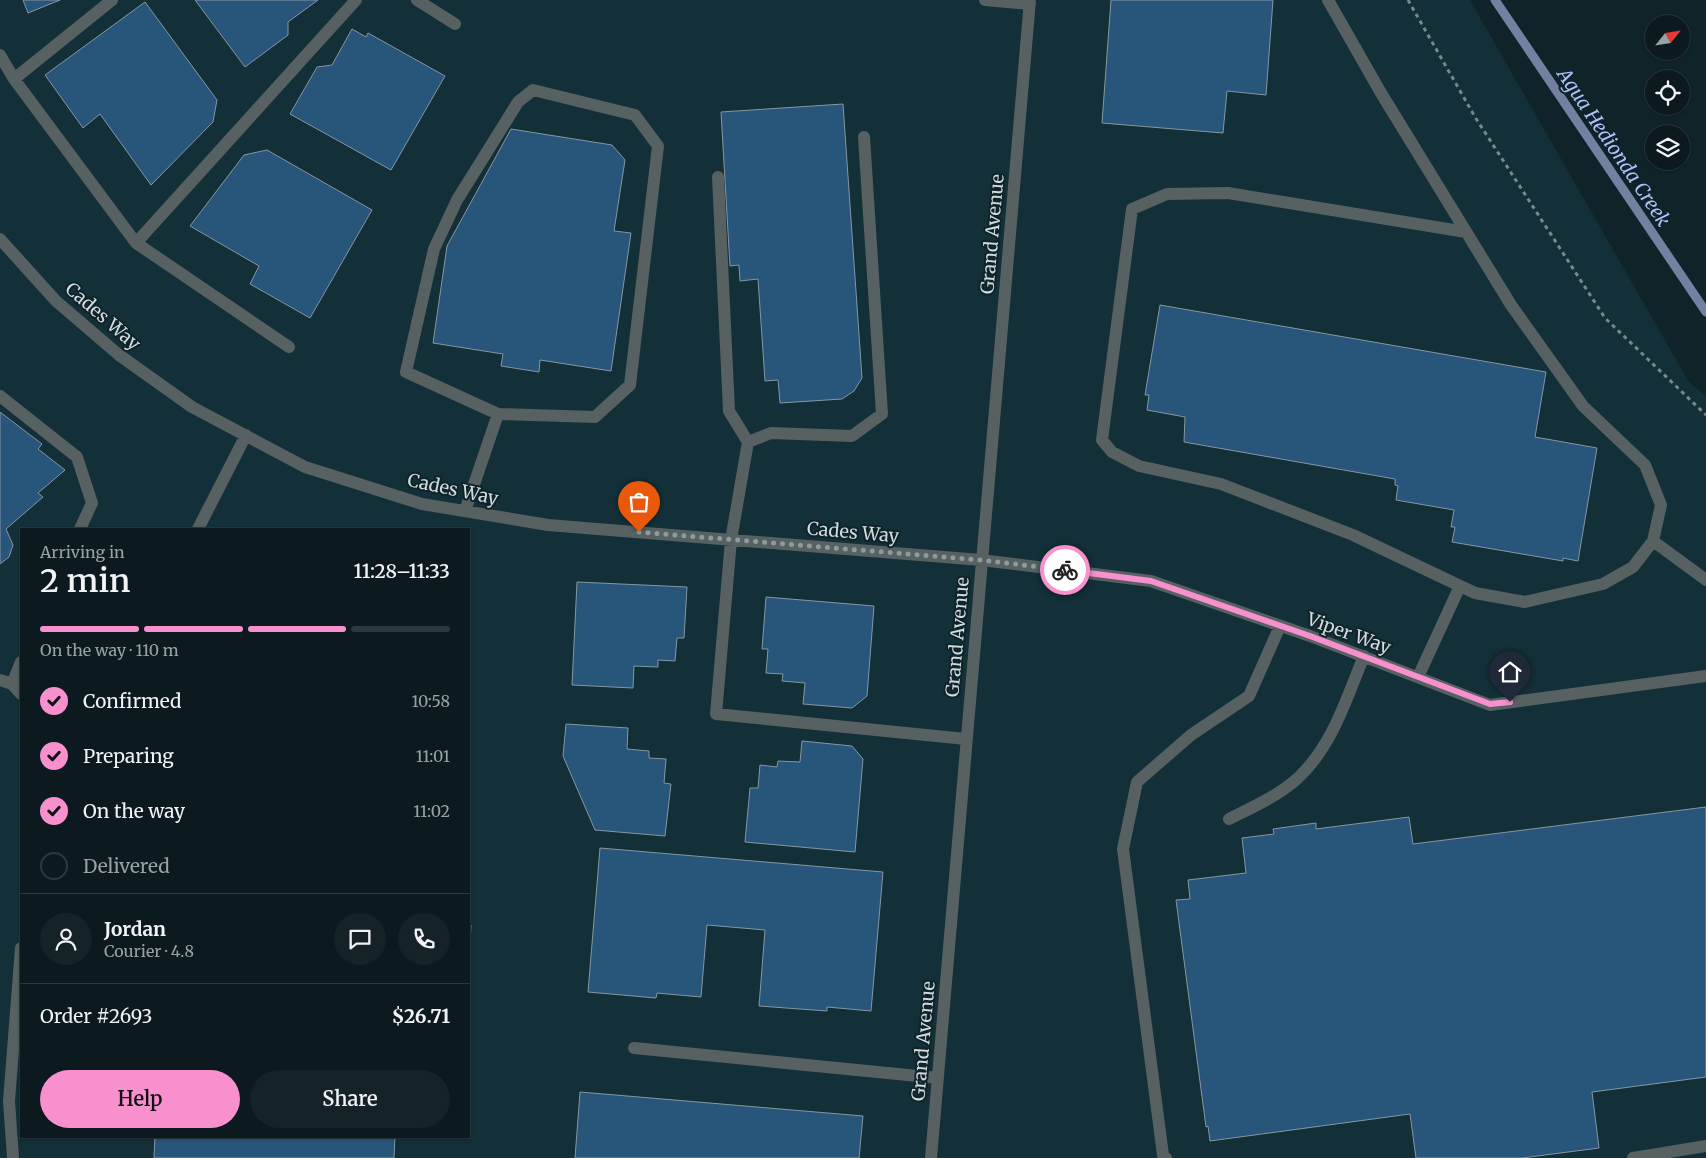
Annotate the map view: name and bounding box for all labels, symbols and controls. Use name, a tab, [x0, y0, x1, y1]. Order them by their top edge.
north arrow	[1645, 15, 1690, 60]
map controls	[1645, 15, 1690, 170]
water label: Agua Hedionda Creek	[1551, 62, 1676, 231]
button: locate	[1645, 70, 1690, 115]
button: layers	[1645, 125, 1690, 170]
street label: Grand Avenue	[975, 173, 1009, 295]
street label: Cades Way	[61, 277, 146, 355]
street label: Cades Way	[405, 468, 501, 510]
pin	[618, 481, 660, 532]
icon: bag	[625, 488, 653, 516]
street label: Cades Way	[806, 517, 900, 548]
text: Arriving in	[40, 542, 125, 562]
courier	[1040, 545, 1090, 595]
icon: bike	[1051, 556, 1079, 584]
text: 11:28–11:33	[354, 559, 450, 583]
text: 2 min	[40, 561, 130, 601]
street label: Grand Avenue	[940, 576, 974, 698]
street label: Viper Way	[1303, 607, 1395, 659]
text: On the way · 110 m	[40, 640, 179, 660]
pin	[1489, 651, 1531, 702]
icon: home	[1496, 658, 1524, 686]
icon: check	[40, 687, 68, 715]
text: Confirmed	[83, 689, 181, 713]
text: 10:58	[411, 691, 450, 711]
icon: check	[40, 742, 68, 770]
text: Preparing	[83, 744, 174, 768]
text: 11:01	[416, 746, 450, 766]
icon: check	[40, 797, 68, 825]
text: On the way	[83, 799, 185, 823]
text: 11:02	[413, 801, 450, 821]
text: Delivered	[83, 854, 170, 878]
button: person	[40, 913, 92, 965]
button: chat	[334, 913, 386, 965]
button: phone	[398, 913, 450, 965]
text: Jordan	[104, 917, 166, 941]
text: Courier · 4.8	[104, 941, 194, 961]
street label: Grand Avenue	[906, 980, 940, 1102]
text: Order #2693	[40, 1004, 152, 1028]
text: $26.71	[392, 1004, 450, 1028]
button: Help	[40, 1070, 240, 1128]
button: Share	[250, 1070, 450, 1128]

